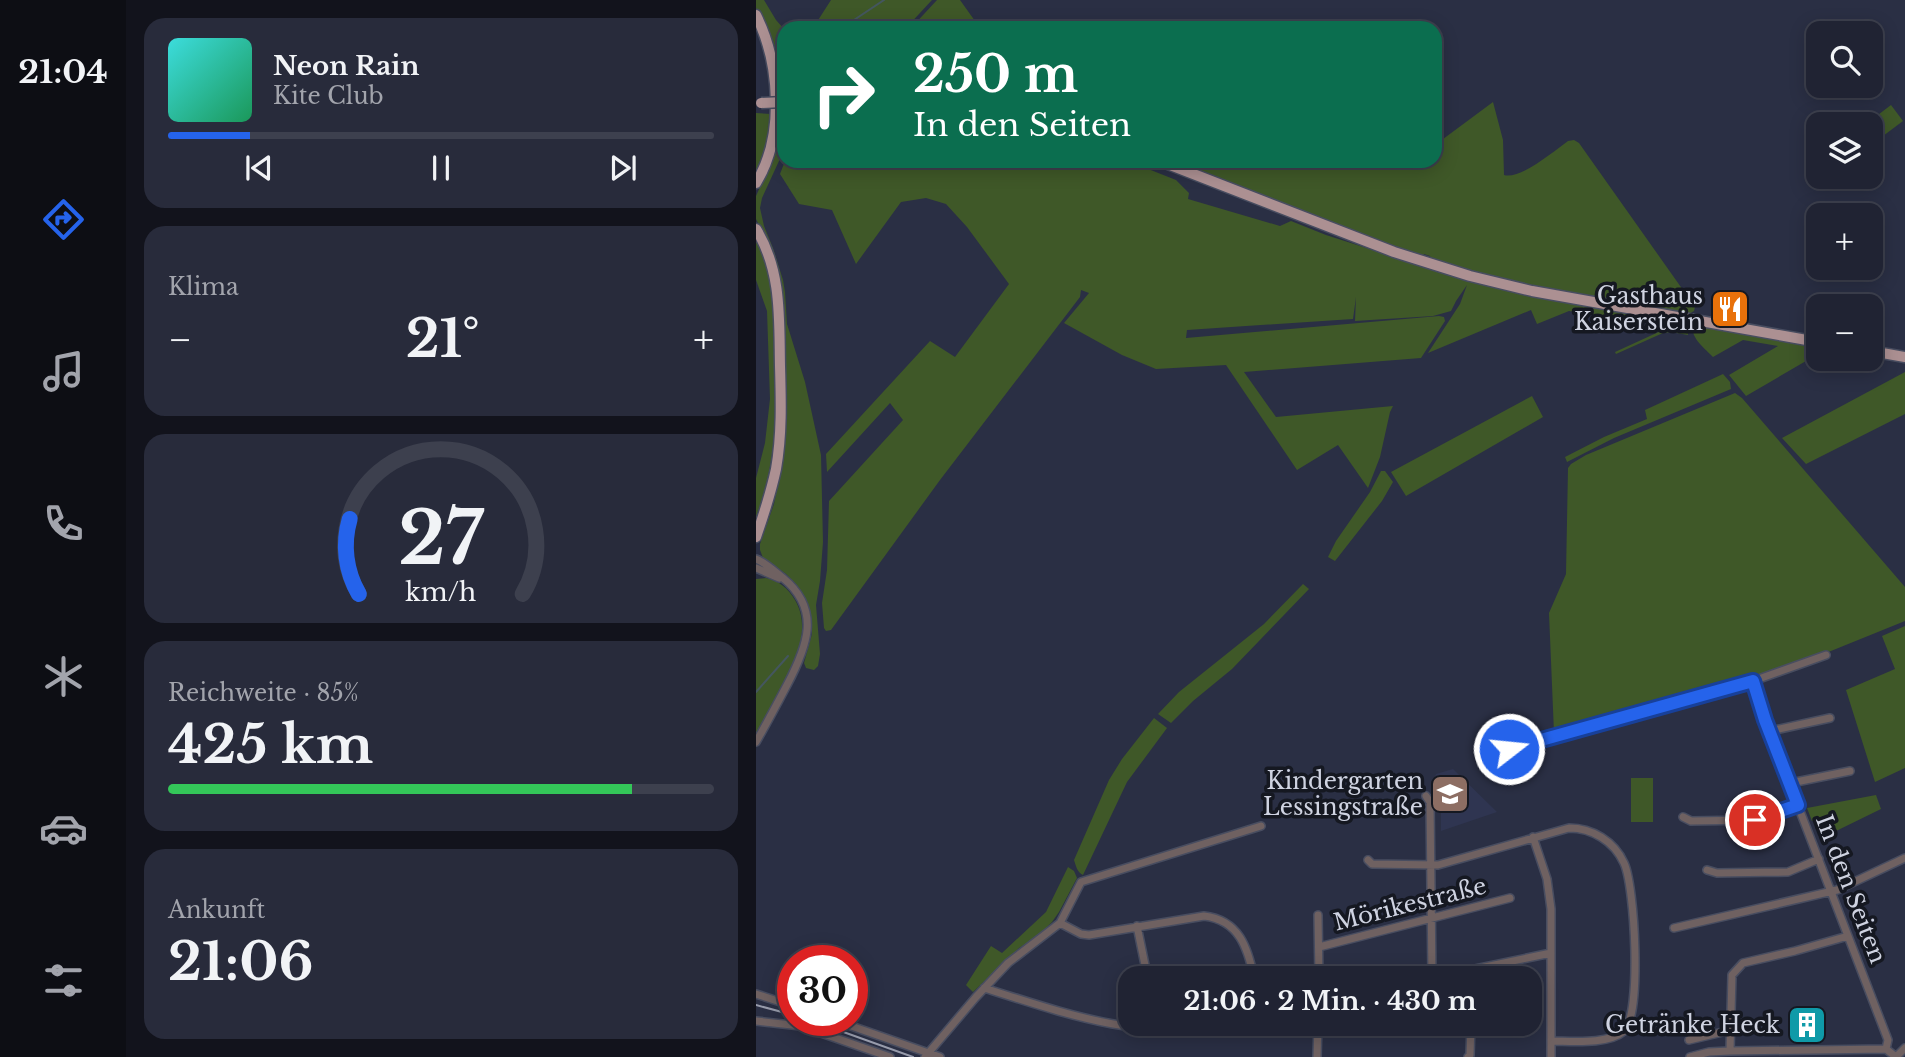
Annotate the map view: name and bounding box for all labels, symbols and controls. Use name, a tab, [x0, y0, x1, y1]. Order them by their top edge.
map controls	[1806, 21, 1883, 371]
button: search	[1806, 21, 1883, 98]
text: 250 m	[913, 44, 1078, 105]
icon: right	[798, 49, 889, 140]
text: Neon Rain	[273, 50, 419, 82]
text: 21:04	[18, 52, 108, 92]
text: Kite Club	[273, 82, 384, 110]
text: In den Seiten	[913, 105, 1131, 145]
button: layers	[1806, 112, 1883, 189]
icon: previous	[240, 149, 278, 187]
icon: pause	[422, 149, 460, 187]
icon: next	[604, 149, 642, 187]
icon: directions	[39, 195, 88, 244]
button: +	[1806, 203, 1883, 280]
text: Klima	[168, 273, 239, 301]
place label: Gasthaus Kaiserstein	[1574, 282, 1703, 336]
restaurant icon: Gasthaus Kaiserstein	[1709, 288, 1751, 330]
button: −	[1806, 294, 1883, 371]
text: 21°	[406, 307, 480, 371]
text: −	[168, 316, 192, 363]
text: +	[693, 316, 714, 363]
icon: music	[39, 347, 88, 396]
text: 27	[399, 494, 485, 585]
icon: phone	[39, 499, 88, 548]
text: km/h	[406, 577, 476, 608]
icon: climate	[39, 652, 88, 701]
text: Reichweite · 85%	[168, 679, 359, 707]
position arrow	[1472, 712, 1546, 786]
text: 425 km	[168, 713, 373, 777]
place label: Kindergarten Lessingstraße	[1263, 767, 1423, 821]
school or university icon: Kindergarten Lessingstraße	[1429, 773, 1471, 815]
pin	[1725, 790, 1785, 850]
icon: arrive	[1736, 801, 1774, 839]
icon: car	[39, 804, 88, 853]
street label: In den Seiten	[1810, 811, 1892, 967]
street label: Mörikestraße	[1331, 871, 1489, 937]
text: Ankunft	[168, 896, 265, 924]
text: 21:06	[168, 930, 314, 994]
speed limit sign: 30	[777, 945, 868, 1036]
icon: filters	[39, 956, 88, 1005]
text: 21:06 · 2 Min. · 430 m	[1184, 985, 1476, 1017]
building icon: Getränke Heck	[1786, 1004, 1828, 1046]
place label: Getränke Heck	[1605, 1011, 1781, 1039]

